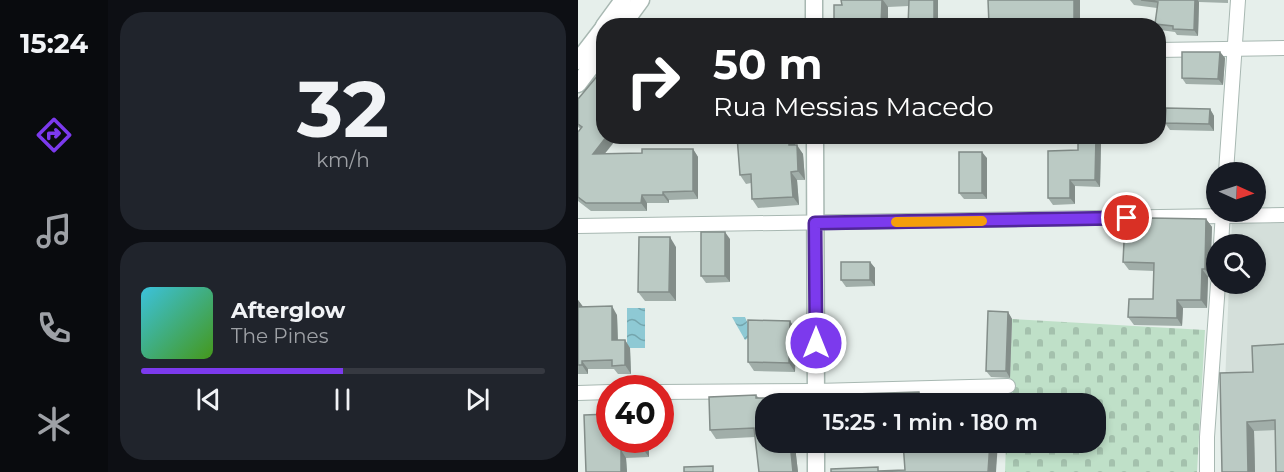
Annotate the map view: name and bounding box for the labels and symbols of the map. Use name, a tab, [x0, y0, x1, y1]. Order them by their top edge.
north arrow	[1206, 162, 1266, 222]
pin	[1101, 192, 1152, 243]
position arrow	[784, 311, 848, 375]
speed limit sign: 40	[596, 375, 674, 453]

